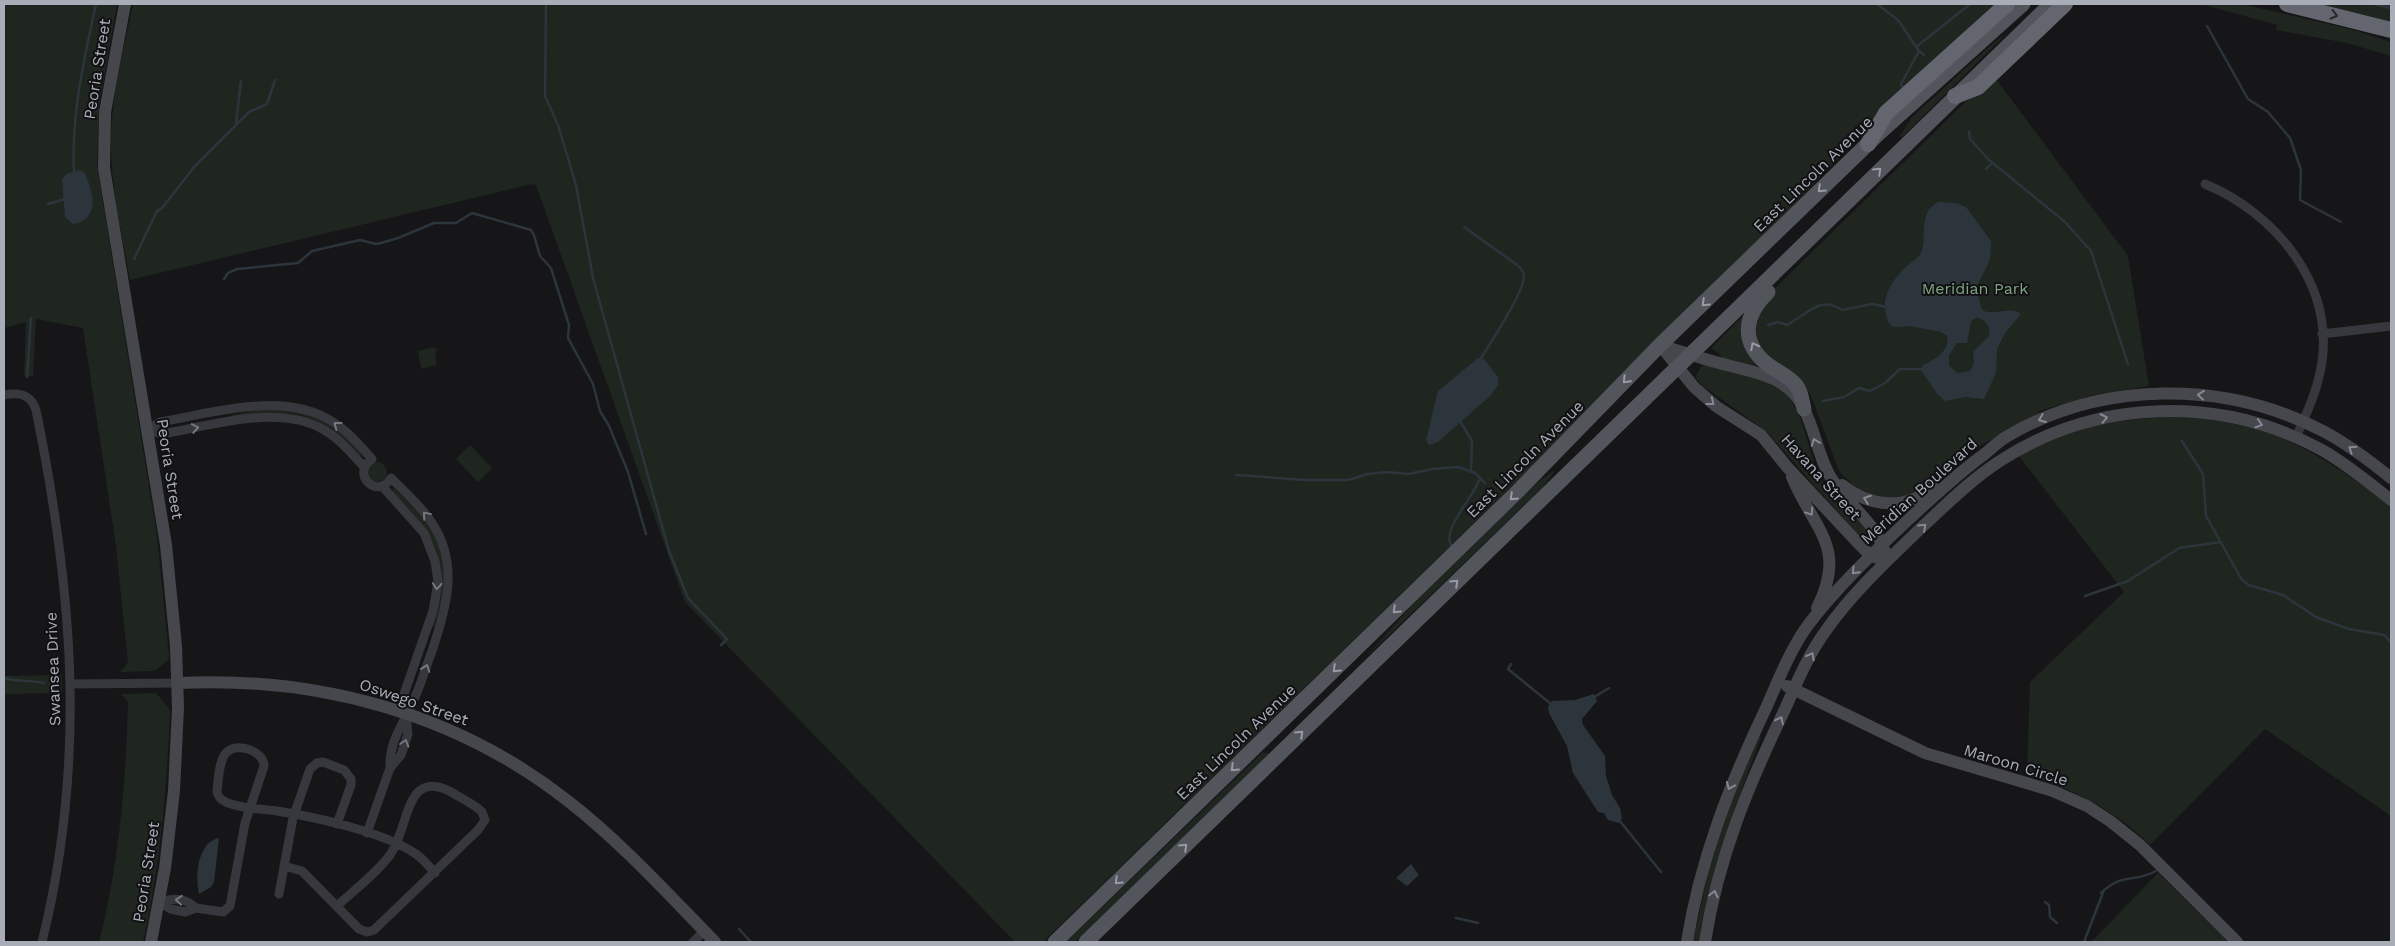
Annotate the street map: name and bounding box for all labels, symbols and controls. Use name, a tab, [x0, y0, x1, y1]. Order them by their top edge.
one-way arrow	[2330, 9, 2339, 20]
street label: Peoria Street	[80, 17, 114, 121]
street label: East Lincoln Avenue	[1749, 112, 1877, 236]
one-way arrow	[1872, 168, 1881, 177]
one-way arrow	[1818, 184, 1827, 193]
park label: Meridian Park	[1922, 279, 2028, 298]
one-way arrow	[1701, 297, 1710, 306]
one-way arrow	[1750, 343, 1760, 352]
one-way arrow	[1623, 375, 1632, 384]
one-way arrow	[2196, 390, 2204, 401]
street label: East Lincoln Avenue	[1462, 396, 1588, 522]
one-way arrow	[1705, 396, 1715, 405]
one-way arrow	[2038, 413, 2047, 424]
one-way arrow	[2099, 413, 2108, 424]
street label: Peoria Street	[153, 417, 187, 521]
one-way arrow	[2254, 418, 2263, 429]
one-way arrow	[333, 422, 343, 431]
one-way arrow	[191, 424, 200, 434]
street label: Havana Street	[1777, 430, 1865, 524]
street label: Meridian Boulevard	[1857, 434, 1981, 548]
one-way arrow	[1811, 438, 1821, 447]
one-way arrow	[2348, 446, 2358, 455]
one-way arrow	[1510, 491, 1519, 500]
one-way arrow	[1863, 495, 1872, 505]
one-way arrow	[1803, 507, 1813, 516]
one-way arrow	[423, 512, 431, 521]
one-way arrow	[1917, 524, 1926, 533]
one-way arrow	[1852, 565, 1861, 574]
one-way arrow	[1449, 580, 1458, 589]
one-way arrow	[431, 583, 442, 591]
one-way arrow	[1393, 604, 1402, 613]
street label: Swansea Drive	[42, 612, 64, 726]
one-way arrow	[1805, 652, 1815, 661]
one-way arrow	[1333, 663, 1342, 672]
one-way arrow	[420, 665, 430, 673]
street label: Oswego Street	[357, 674, 471, 730]
street label: East Lincoln Avenue	[1172, 680, 1300, 804]
one-way arrow	[1773, 716, 1784, 725]
one-way arrow	[1295, 731, 1304, 740]
one-way arrow	[399, 739, 409, 747]
street label: Maroon Circle	[1962, 740, 2070, 790]
one-way arrow	[1231, 762, 1240, 771]
one-way arrow	[1726, 781, 1736, 790]
street label: Peoria Street	[129, 820, 163, 924]
one-way arrow	[1178, 844, 1187, 853]
one-way arrow	[1115, 875, 1124, 884]
one-way arrow	[1708, 890, 1719, 899]
one-way arrow	[174, 895, 182, 906]

